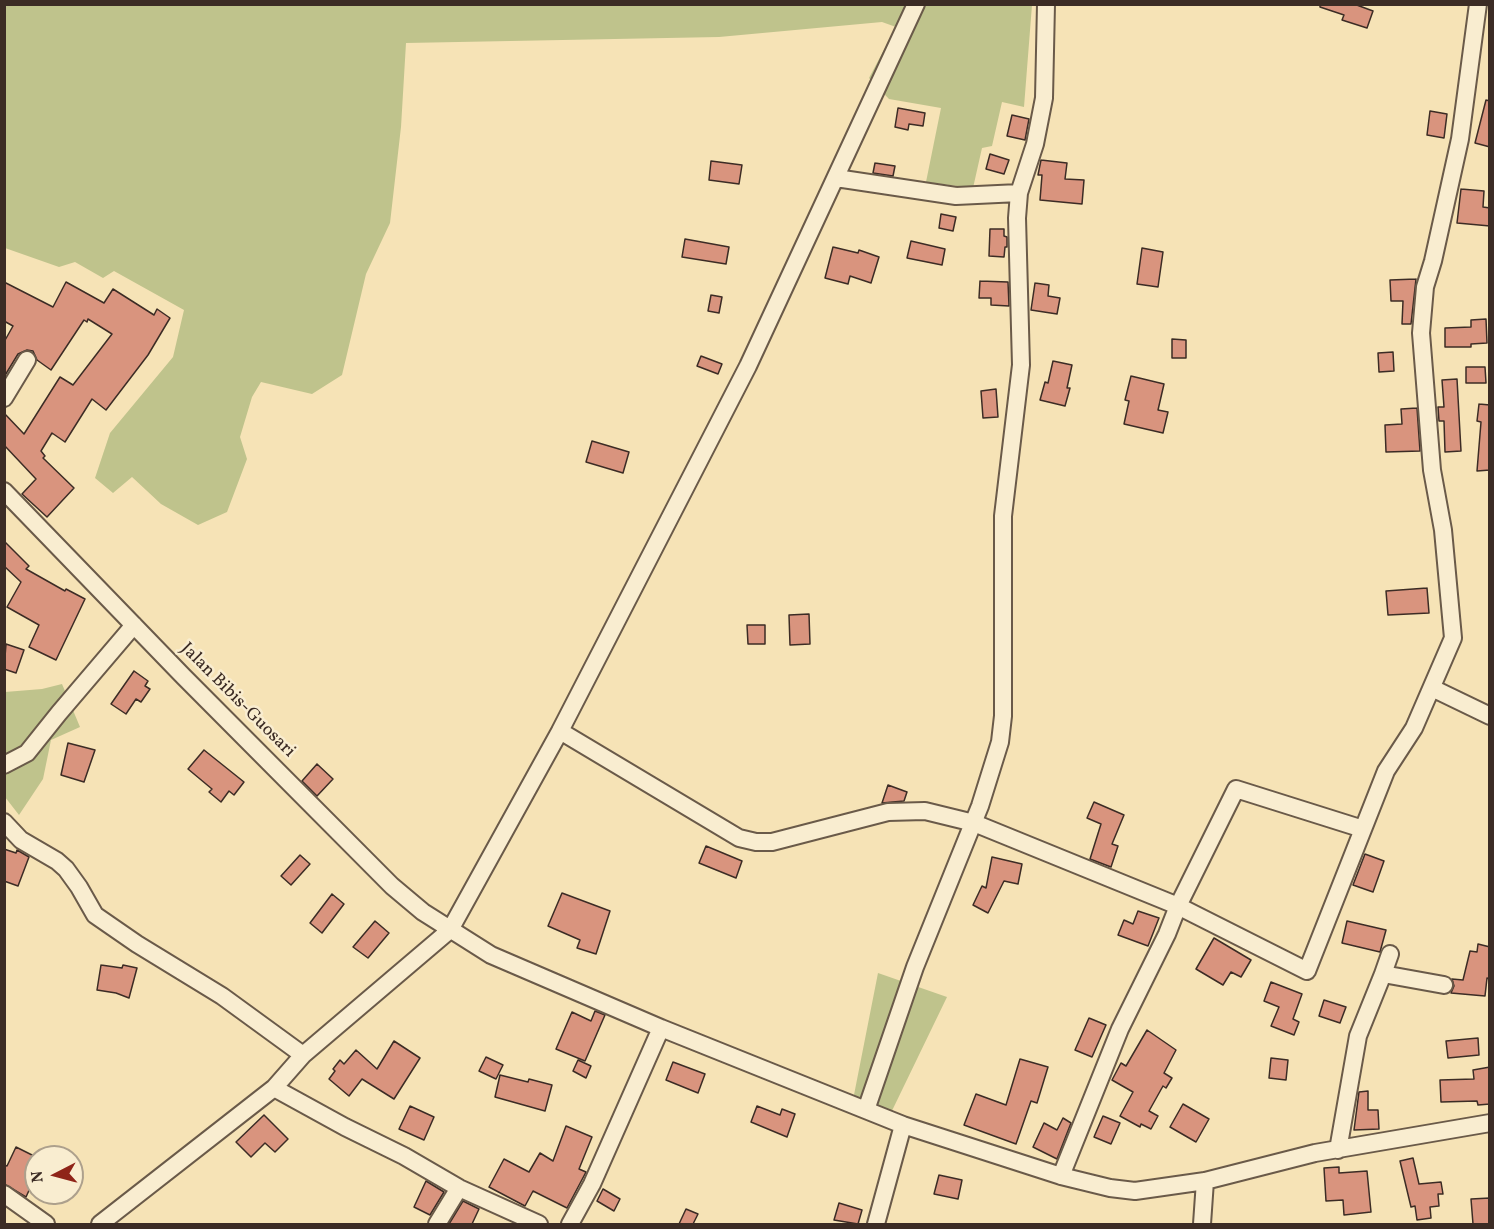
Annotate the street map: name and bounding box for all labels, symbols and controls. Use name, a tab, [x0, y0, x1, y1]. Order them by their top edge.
street label: Jalan Bibis-Guosari	[175, 639, 299, 763]
north arrow	[24, 1145, 84, 1205]
text: N	[27, 1170, 50, 1184]

